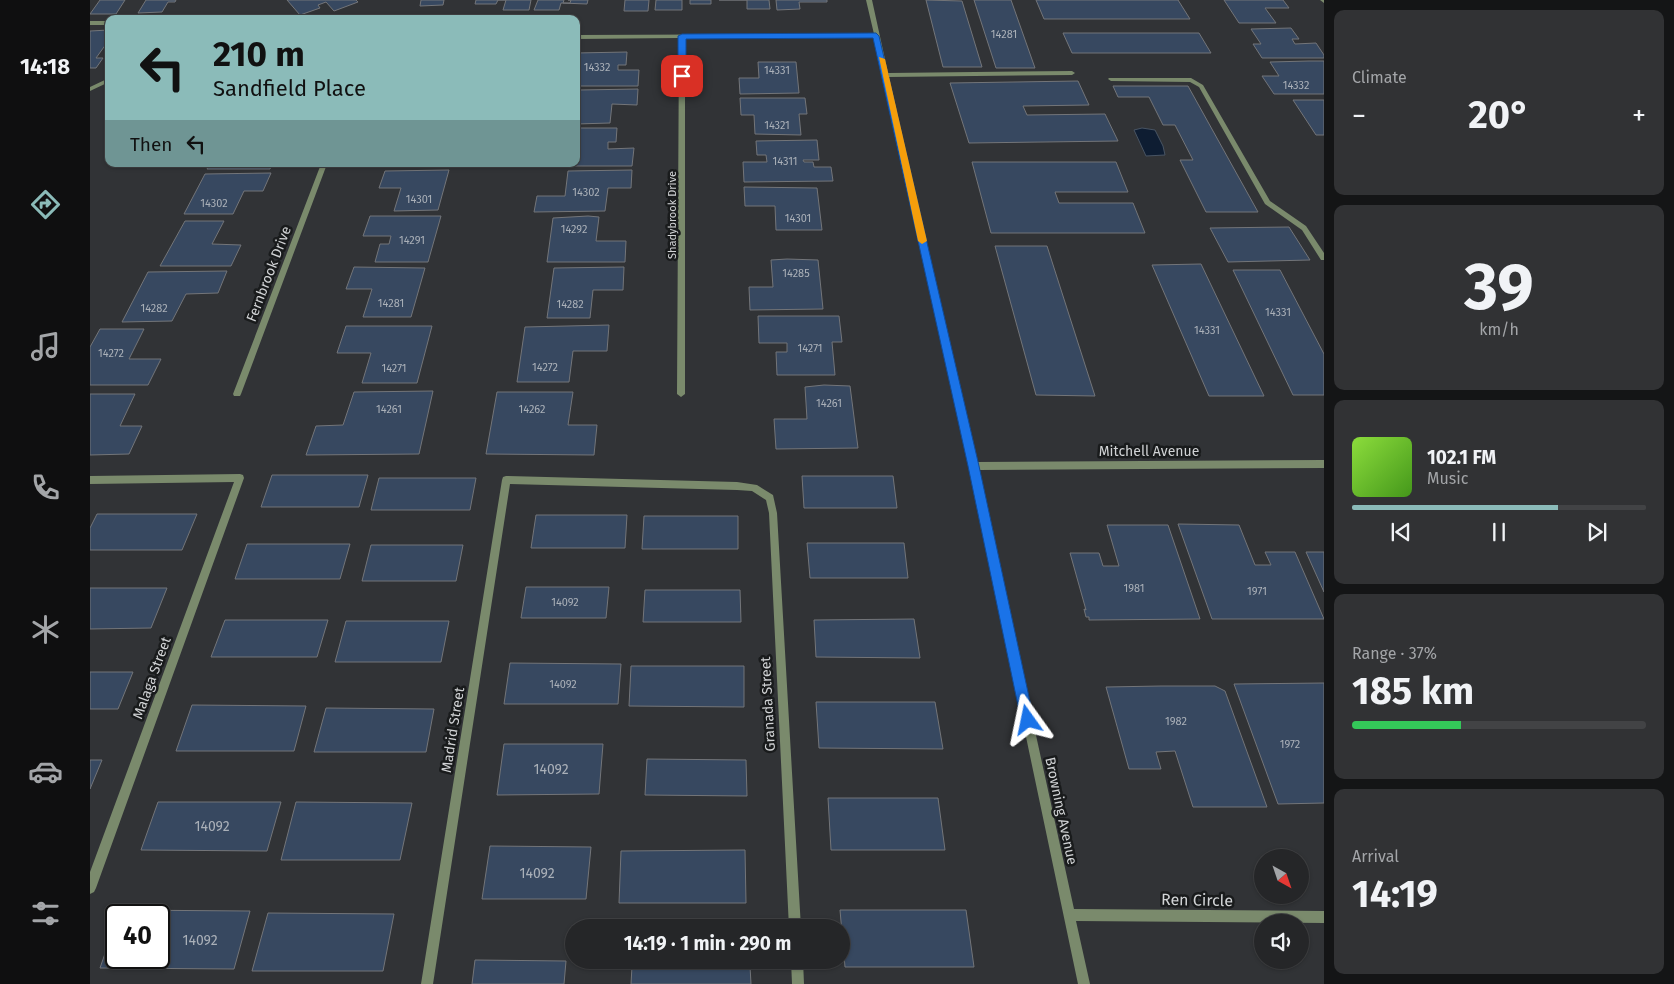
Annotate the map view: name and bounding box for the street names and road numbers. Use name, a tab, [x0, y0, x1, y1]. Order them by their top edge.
street label: Shadybrook Drive	[666, 171, 679, 259]
street label: Fernbrook Drive	[243, 224, 295, 324]
street label: Mitchell Avenue	[1099, 443, 1199, 460]
street label: Malaga Street	[129, 634, 175, 721]
street label: Granada Street	[757, 655, 779, 752]
street label: Madrid Street	[438, 685, 468, 774]
street label: Browning Avenue	[1041, 756, 1081, 866]
street label: Ren Circle	[1161, 890, 1233, 910]

